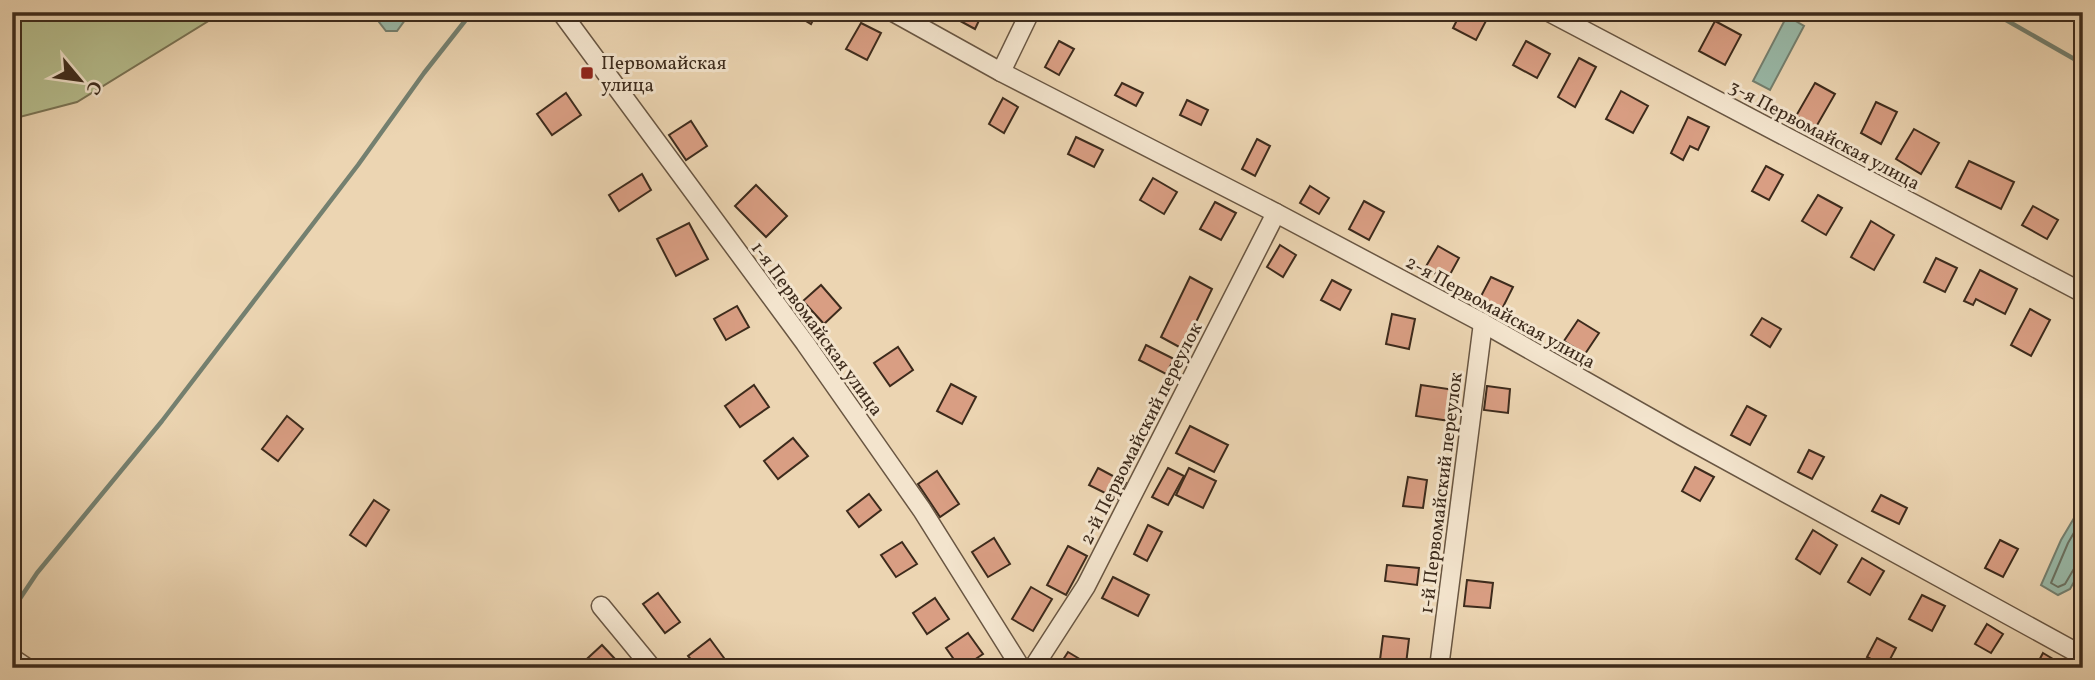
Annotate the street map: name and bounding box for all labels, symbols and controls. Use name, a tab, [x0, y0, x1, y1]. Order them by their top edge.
north arrow	[46, 46, 116, 116]
place label: Первомайская улица	[601, 51, 727, 99]
marker: Первомайская улица	[579, 65, 595, 81]
street label: 3-я Первомайская улица	[1724, 74, 1924, 197]
text: С	[79, 76, 107, 99]
street label: 1-я Первомайская улица	[744, 237, 889, 422]
street label: 2-я Первомайская улица	[1400, 250, 1600, 376]
street label: 2-й Первомайский переулок	[1074, 318, 1209, 550]
street label: 1-й Первомайский переулок	[1414, 371, 1470, 616]

